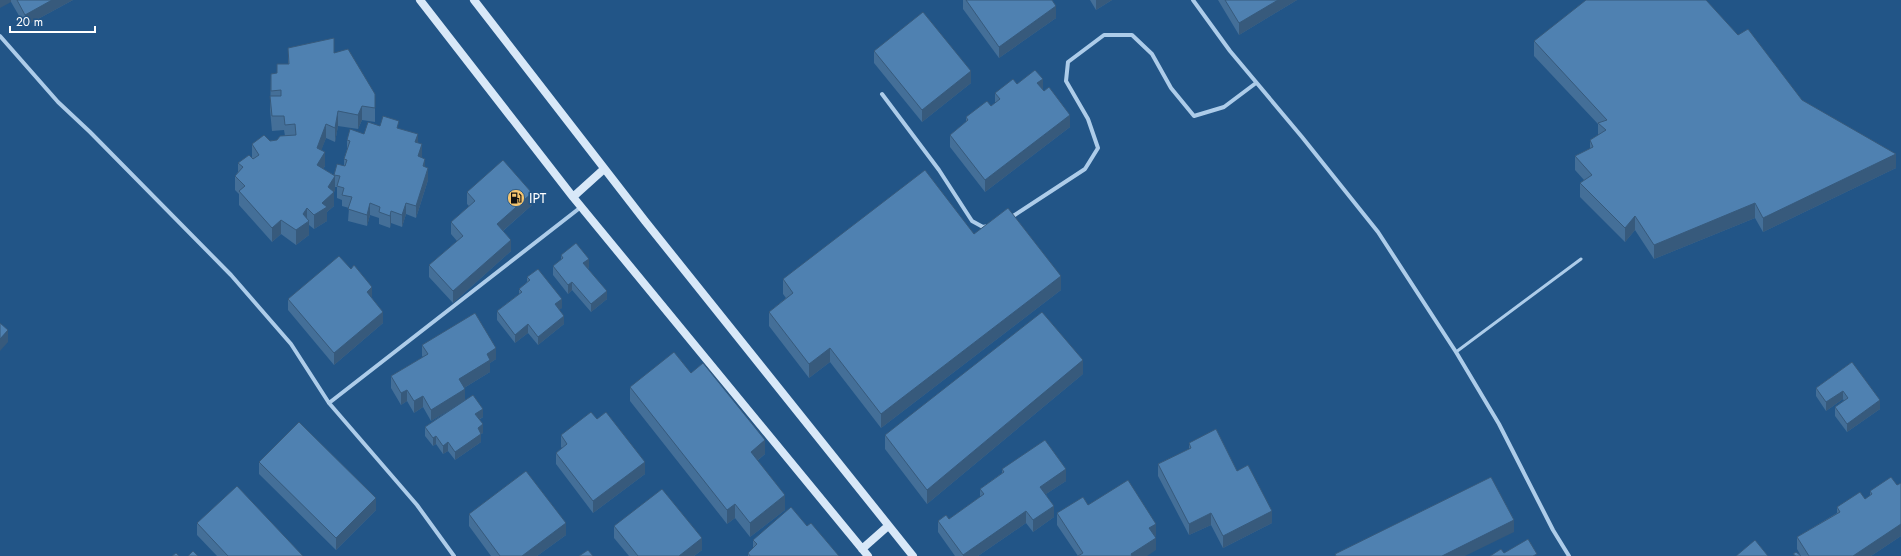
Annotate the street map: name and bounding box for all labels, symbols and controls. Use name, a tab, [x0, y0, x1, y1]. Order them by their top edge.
scale bar	[10, 8, 95, 34]
text: 20 m	[16, 13, 43, 31]
fuel station icon: IPT	[506, 188, 526, 208]
place label: IPT	[529, 188, 547, 208]

